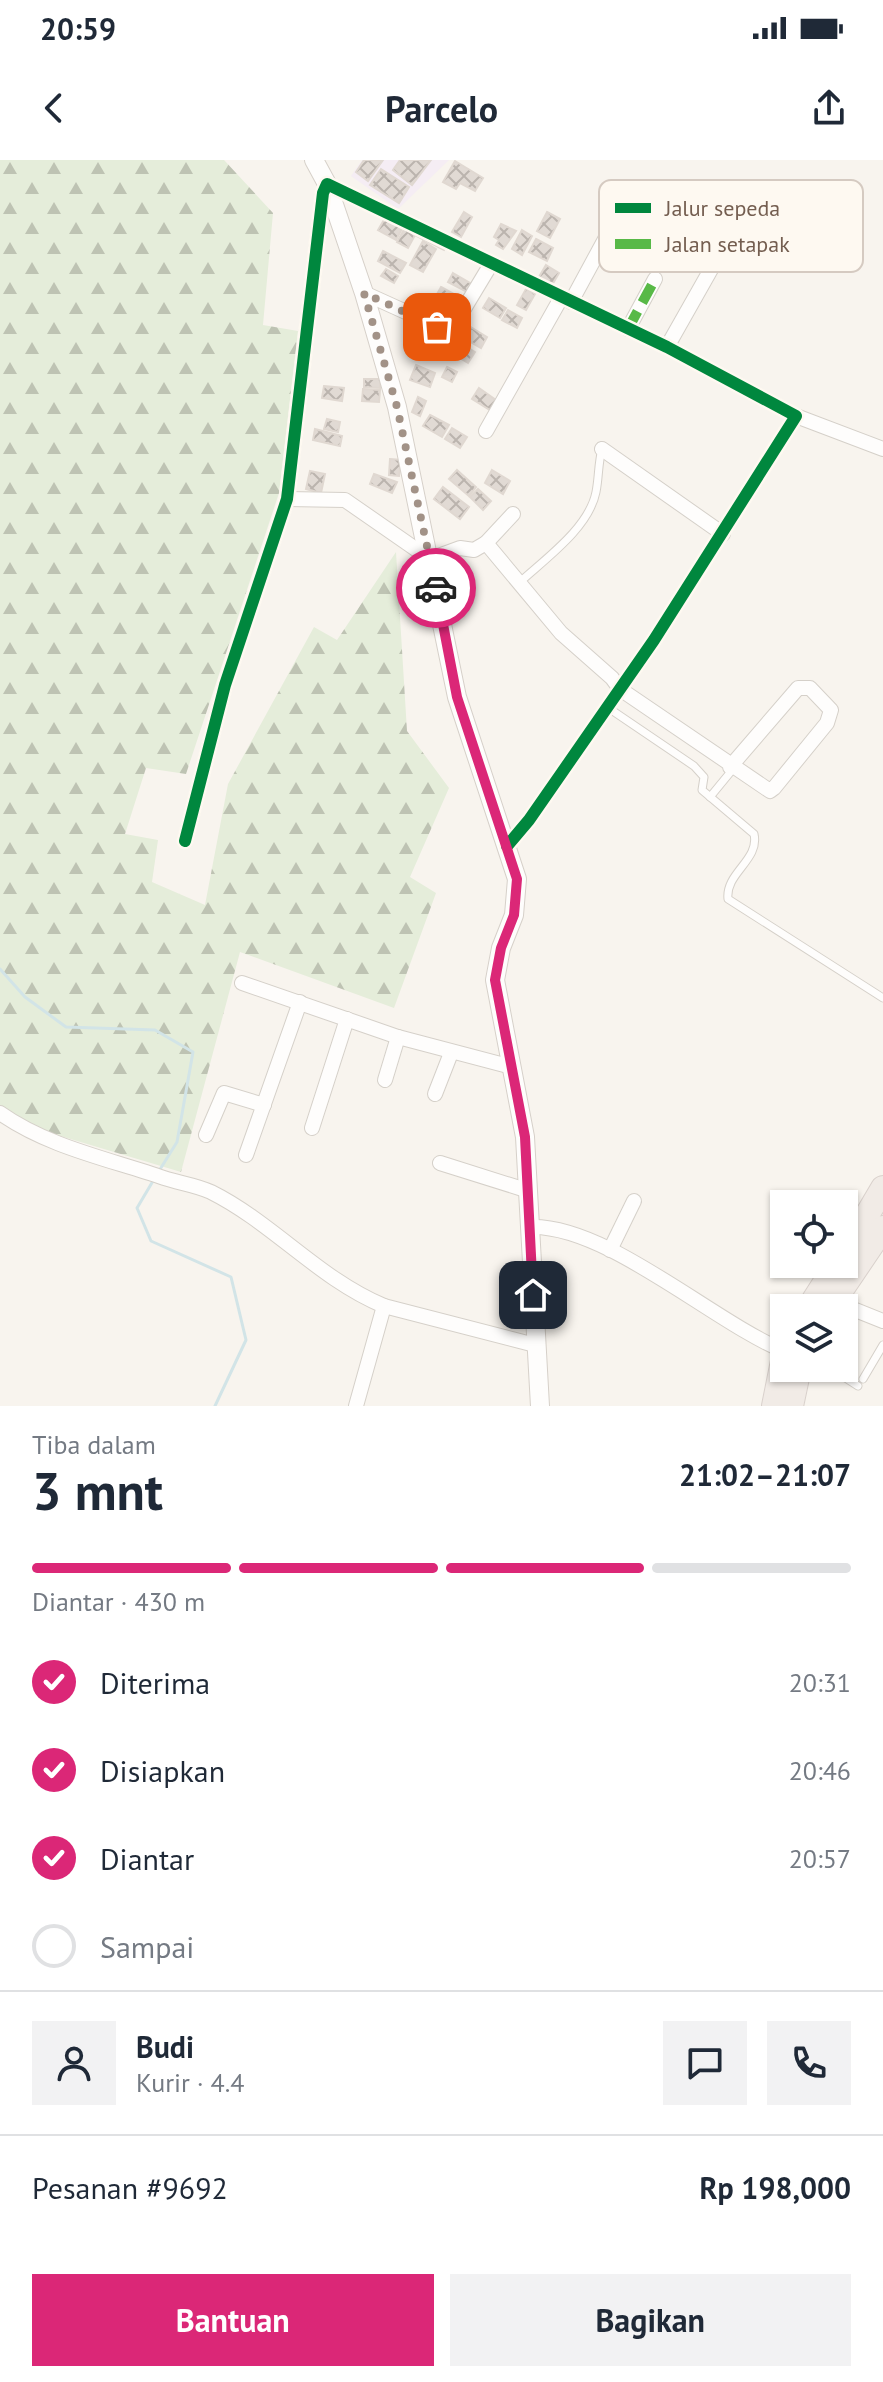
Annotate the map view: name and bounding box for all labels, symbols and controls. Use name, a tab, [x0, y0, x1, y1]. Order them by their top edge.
text: 20:59	[40, 9, 116, 48]
text: Parcelo	[385, 85, 498, 132]
icon: back	[32, 86, 76, 130]
icon: share	[807, 86, 851, 130]
legend	[599, 180, 863, 272]
text: Jalur sepeda	[664, 194, 780, 222]
text: Jalan setapak	[664, 230, 790, 258]
pin	[403, 293, 471, 361]
icon: bag	[415, 305, 459, 349]
courier	[396, 548, 476, 628]
icon: car	[414, 566, 458, 610]
map controls	[770, 1190, 858, 1382]
button: locate	[770, 1190, 858, 1278]
pin	[499, 1261, 567, 1329]
icon: home	[511, 1273, 555, 1317]
button: layers	[770, 1294, 858, 1382]
text: Tiba dalam	[32, 1428, 156, 1461]
text: 21:02–21:07	[679, 1455, 851, 1494]
text: 3 mnt	[32, 1457, 163, 1524]
text: Diantar · 430 m	[32, 1585, 205, 1618]
icon: check	[32, 1660, 76, 1704]
text: Diterima	[100, 1663, 210, 1702]
text: 20:31	[789, 1666, 851, 1699]
icon: check	[32, 1748, 76, 1792]
text: Disiapkan	[100, 1751, 225, 1790]
text: 20:46	[789, 1754, 851, 1787]
icon: check	[32, 1836, 76, 1880]
text: Diantar	[100, 1839, 194, 1878]
text: 20:57	[789, 1842, 851, 1875]
text: Sampai	[100, 1927, 194, 1966]
button: person	[32, 2021, 116, 2105]
button: chat	[663, 2021, 747, 2105]
button: phone	[767, 2021, 851, 2105]
text: Budi	[136, 2027, 194, 2066]
text: Kurir · 4.4	[136, 2066, 245, 2099]
text: Pesanan #9692	[32, 2168, 228, 2207]
text: Rp 198,000	[700, 2168, 851, 2207]
button: Bantuan	[32, 2274, 434, 2366]
button: Bagikan	[450, 2274, 851, 2366]

